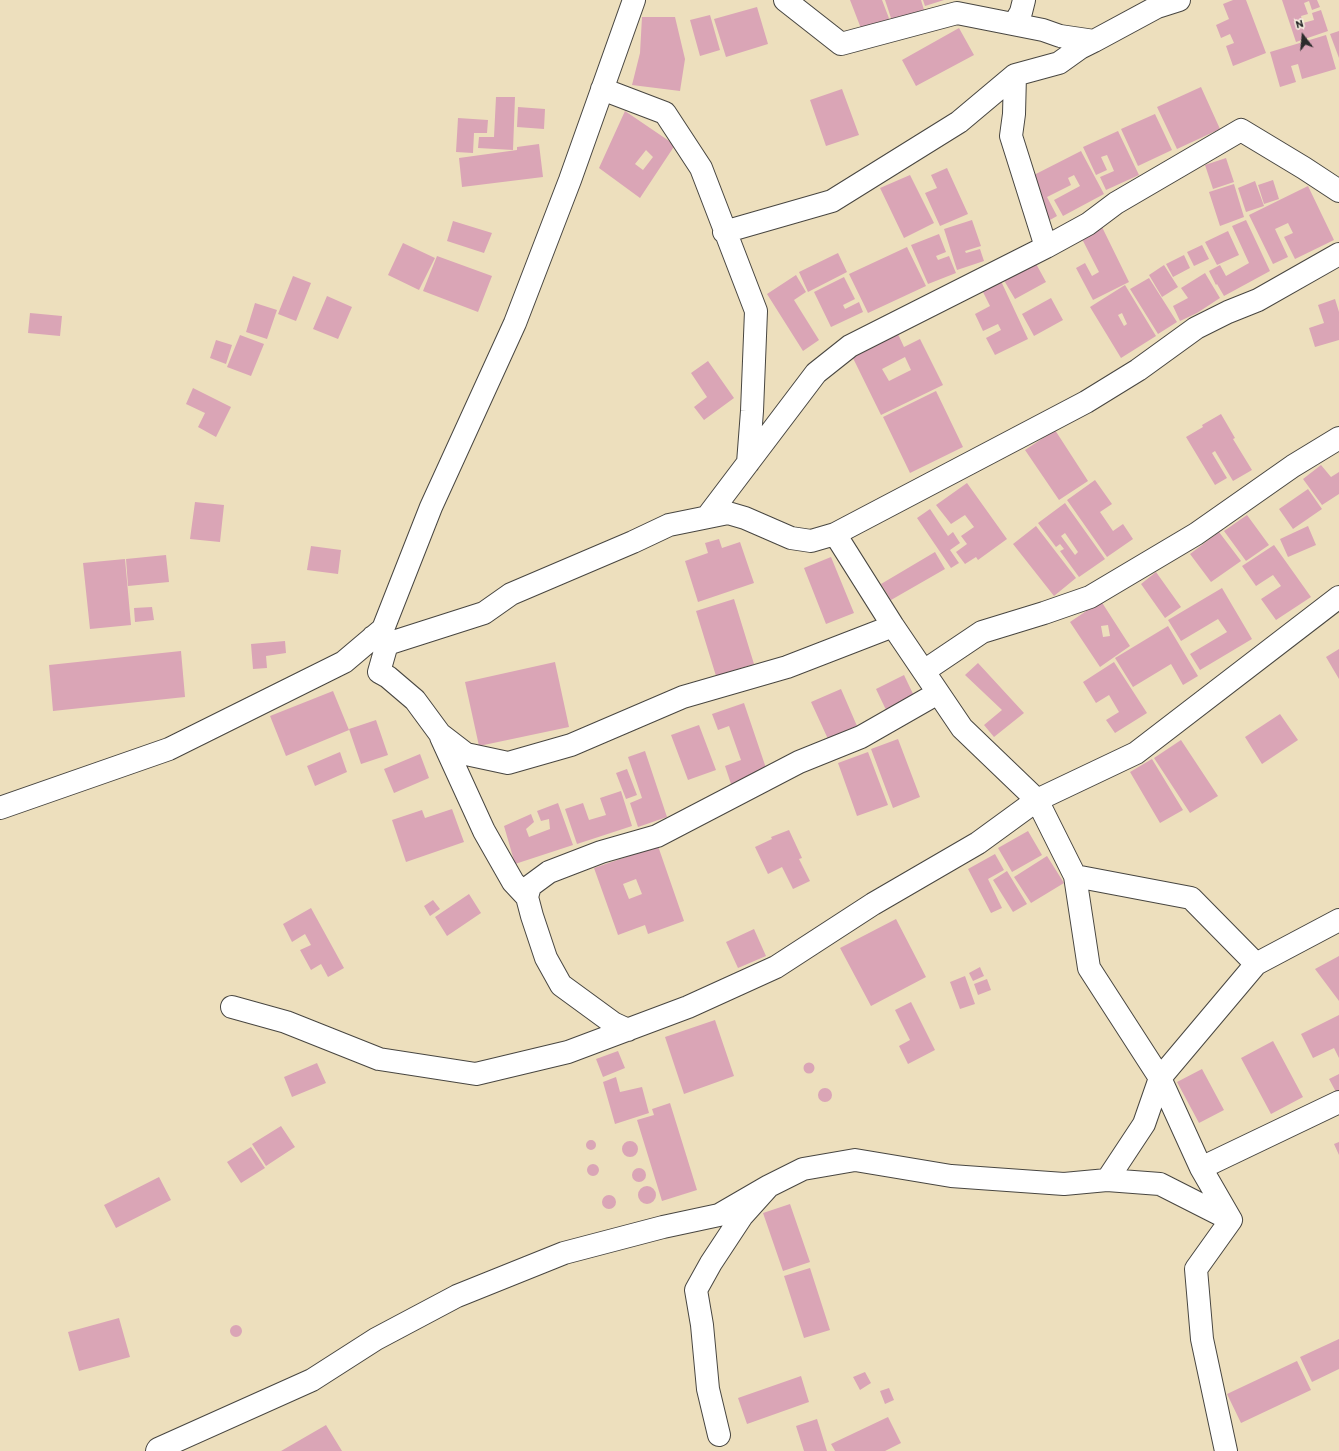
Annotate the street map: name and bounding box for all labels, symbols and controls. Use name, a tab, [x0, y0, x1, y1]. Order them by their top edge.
north arrow	[1283, 16, 1323, 56]
text: N	[1294, 17, 1305, 31]

